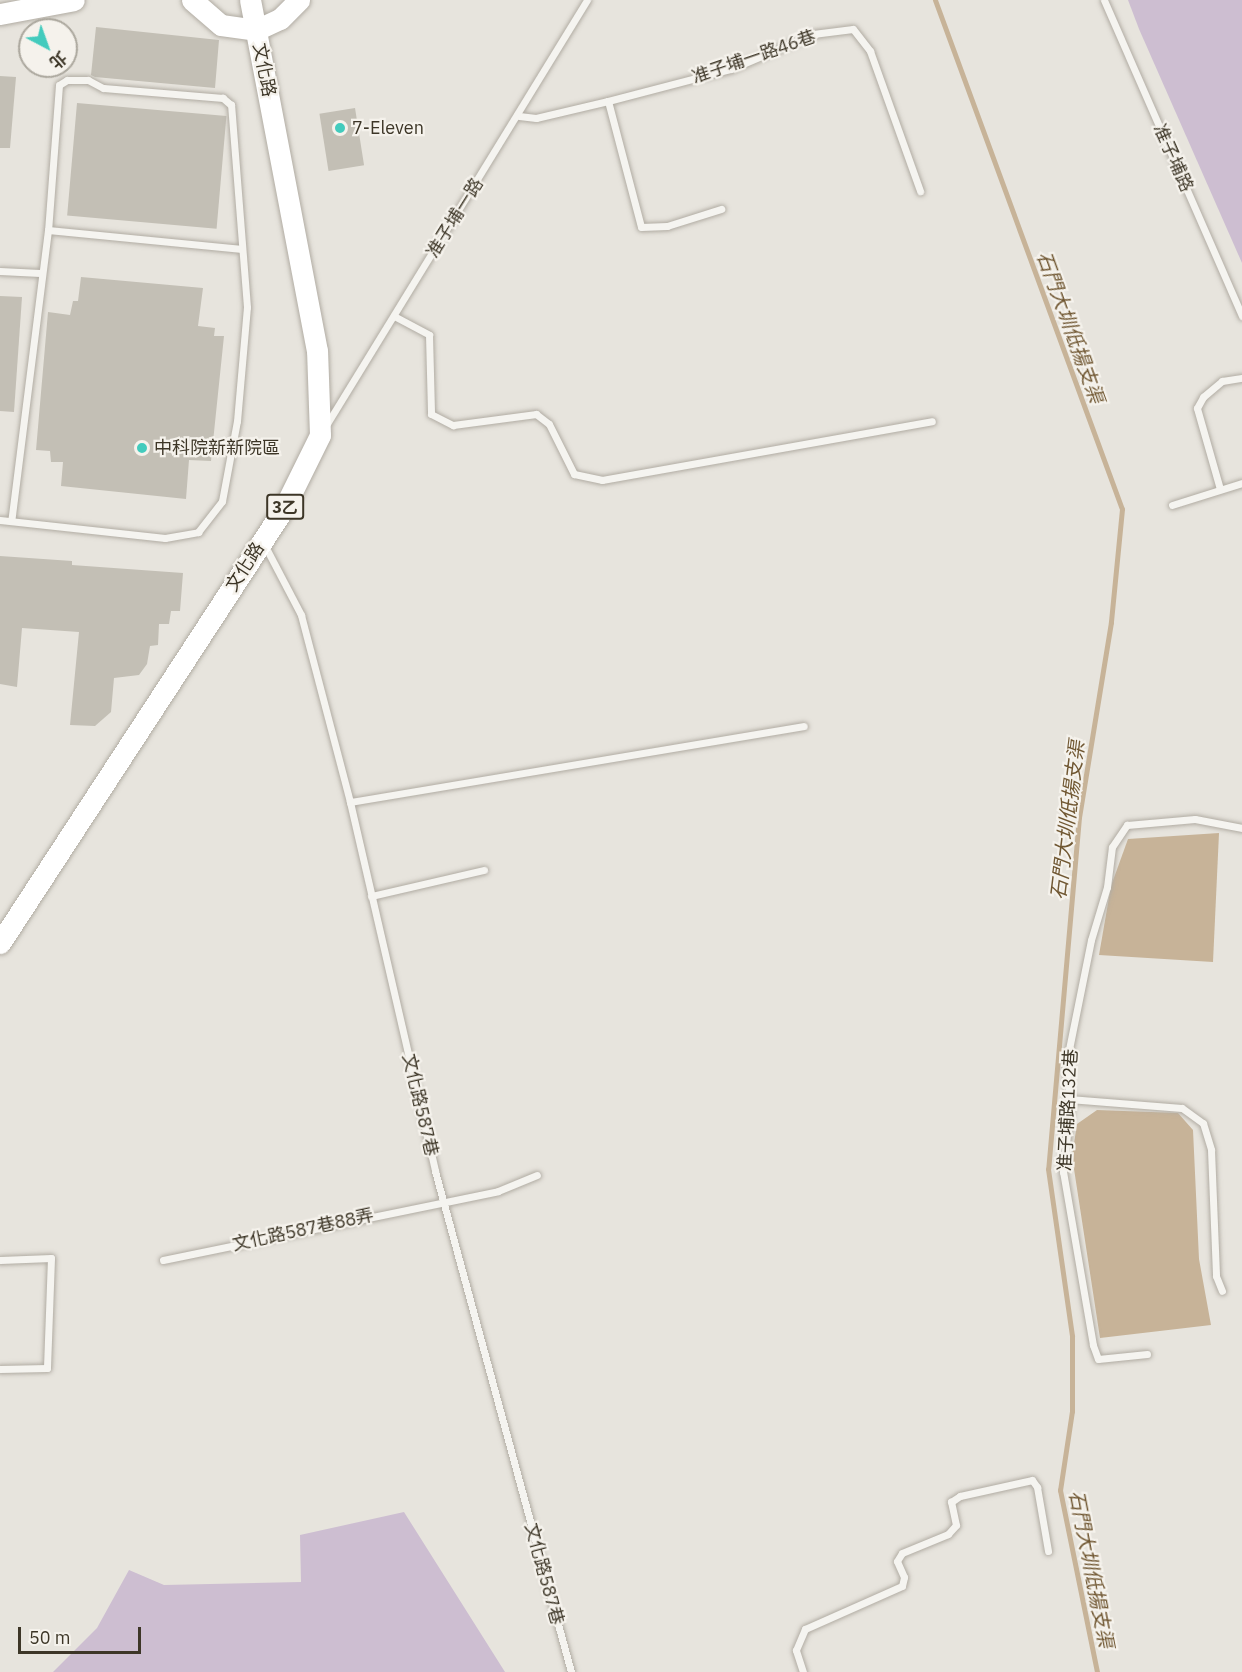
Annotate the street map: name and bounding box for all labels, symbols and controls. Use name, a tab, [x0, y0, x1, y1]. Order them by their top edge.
north arrow	[18, 18, 78, 78]
street label: 准子埔一路46巷	[689, 26, 819, 88]
street label: 文化路	[248, 41, 280, 99]
text: 北	[46, 47, 71, 73]
place label: 7-Eleven	[352, 117, 424, 139]
marker: 7-Eleven	[333, 121, 347, 135]
street label: 准子埔路	[1148, 121, 1198, 195]
street label: 准子埔一路	[422, 174, 488, 262]
water label: 石門大圳低揚支渠	[1032, 248, 1110, 406]
place label: 中科院新新院區	[154, 437, 280, 459]
marker: 中科院新新院區	[135, 441, 149, 455]
road number: 3乙	[266, 494, 304, 520]
street label: 文化路	[221, 538, 269, 596]
water label: 石門大圳低揚支渠	[1045, 739, 1089, 901]
street label: 准子埔路132巷	[1054, 1048, 1082, 1172]
street label: 文化路587巷	[398, 1052, 442, 1158]
street label: 文化路587巷88弄	[230, 1204, 376, 1256]
water label: 石門大圳低揚支渠	[1065, 1488, 1119, 1650]
street label: 文化路587巷	[520, 1521, 568, 1627]
scale bar	[21, 1615, 144, 1653]
text: 50 m	[29, 1626, 71, 1649]

